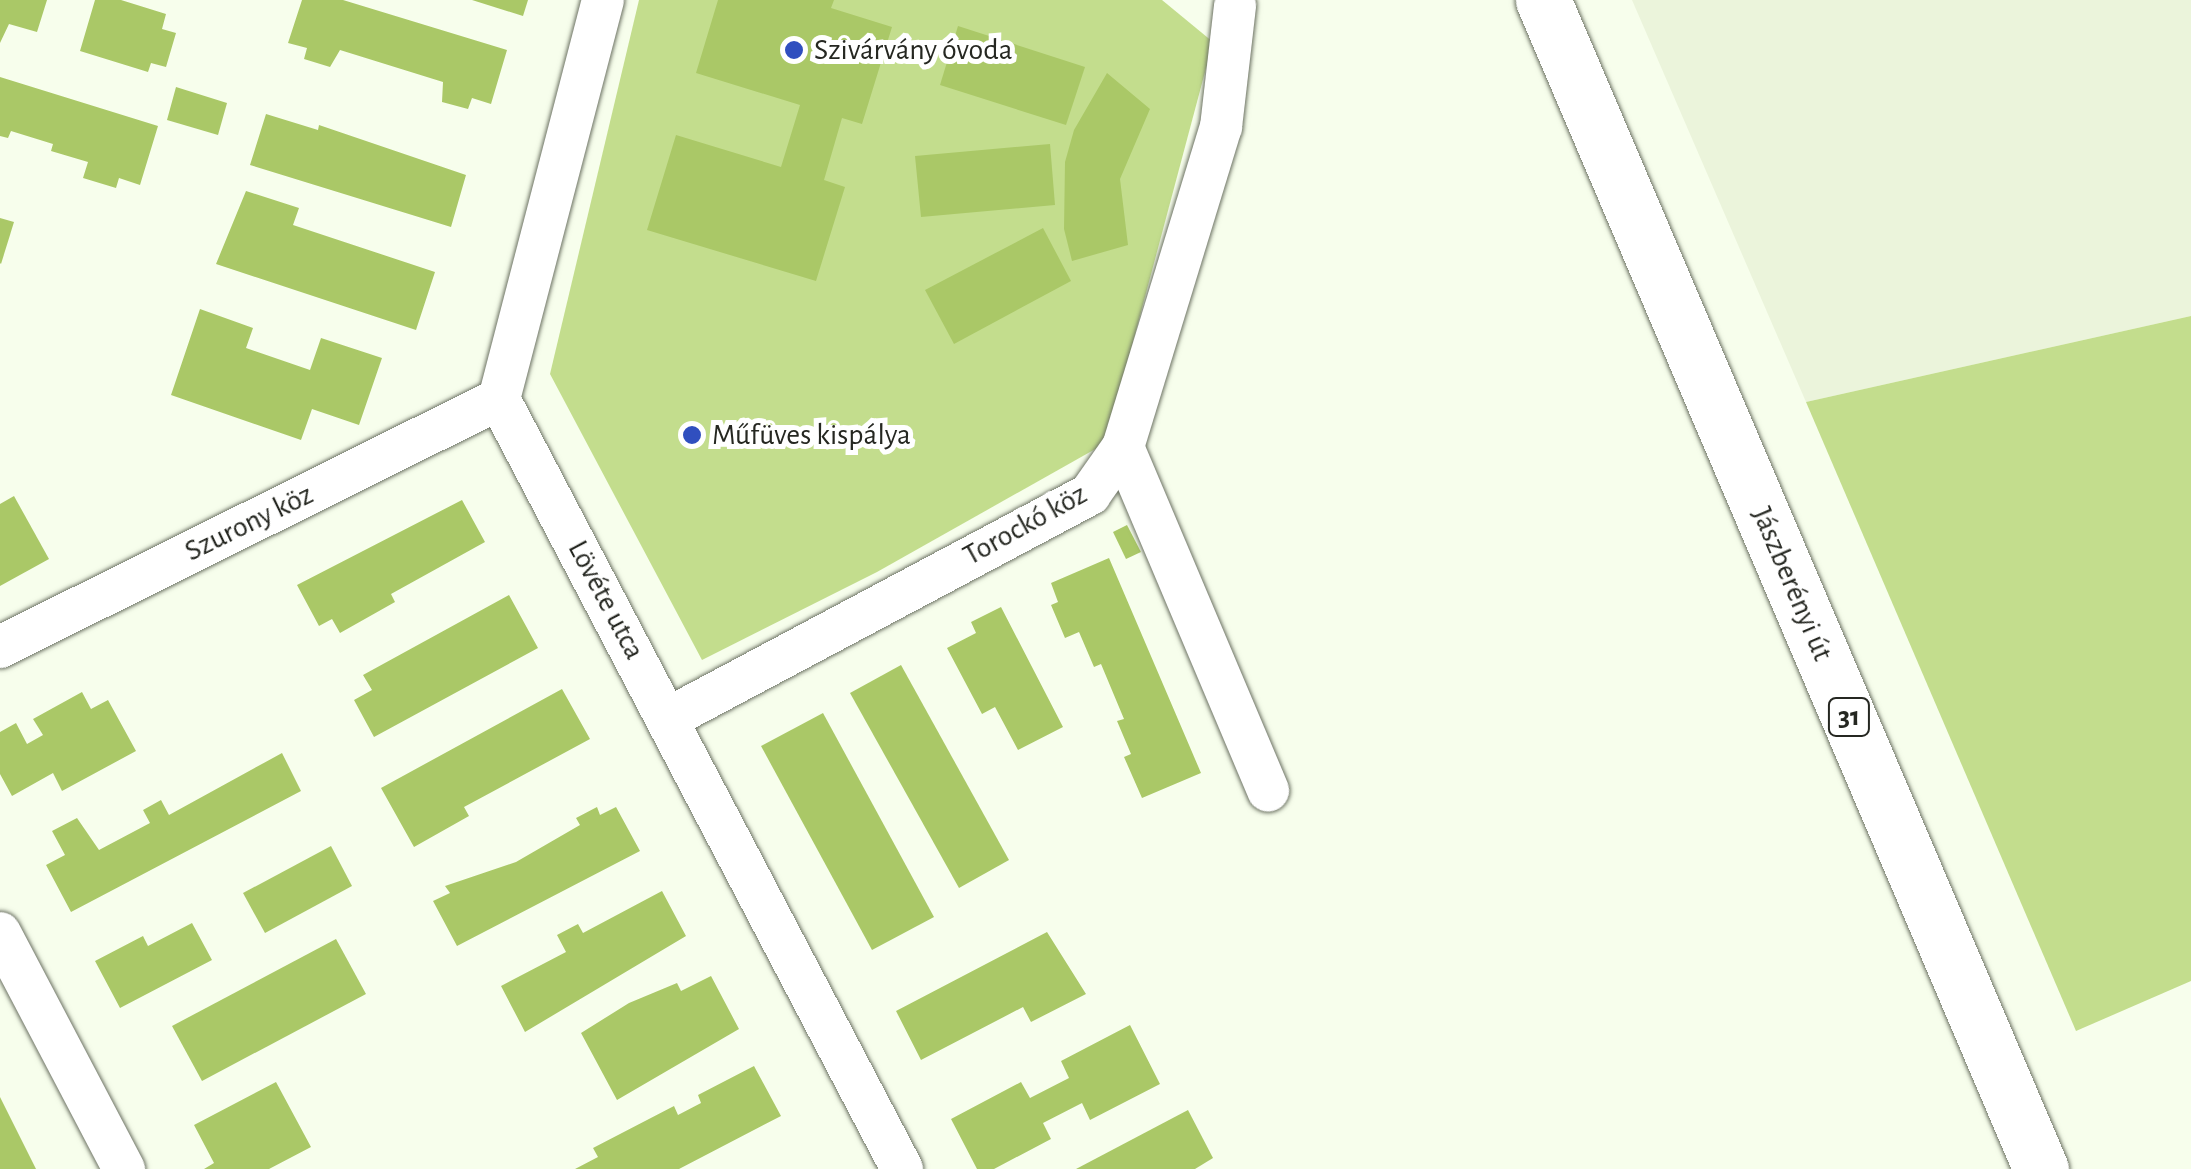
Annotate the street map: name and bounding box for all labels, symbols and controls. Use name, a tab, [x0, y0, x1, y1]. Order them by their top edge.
place label: Szivárvány óvoda	[814, 32, 1013, 68]
marker: Szivárvány óvoda	[783, 39, 805, 61]
place label: Műfüves kispálya	[712, 417, 911, 453]
marker: Műfüves kispálya	[681, 424, 703, 446]
street label: Torockó köz	[957, 476, 1093, 574]
street label: Szurony köz	[179, 477, 319, 569]
street label: Jászberényi út	[1743, 502, 1841, 666]
street label: Lövéte utca	[560, 534, 652, 666]
road number: 31	[1826, 694, 1872, 740]

